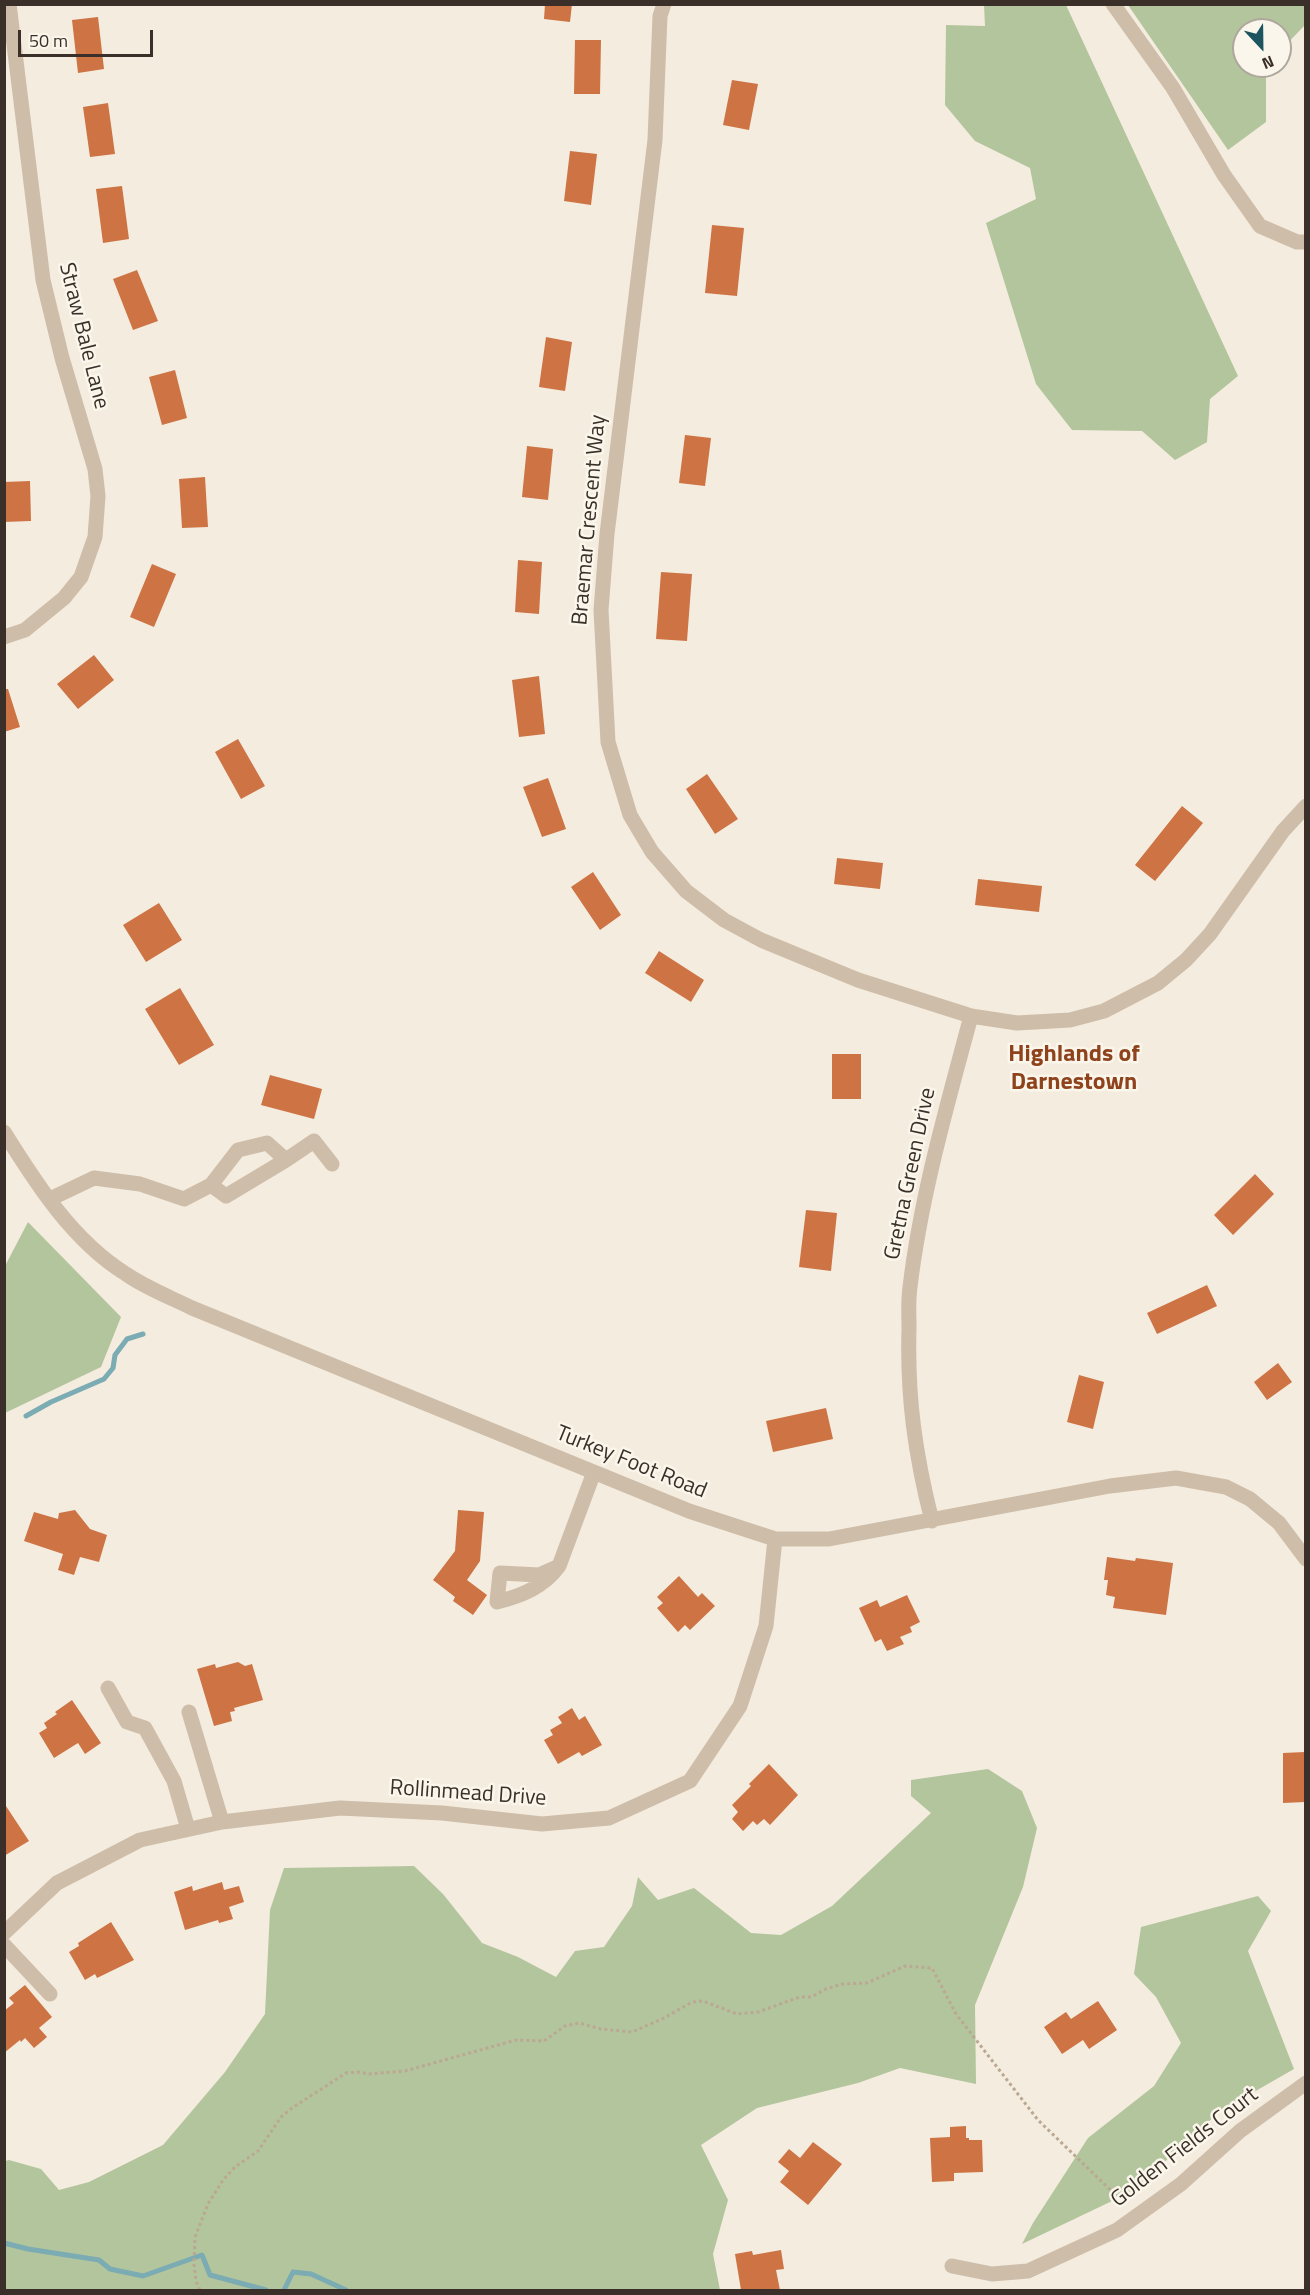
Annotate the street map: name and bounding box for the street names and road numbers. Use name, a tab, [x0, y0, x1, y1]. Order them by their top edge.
street label: Straw Bale Lane	[52, 260, 114, 412]
street label: Braemar Crescent Way	[568, 414, 612, 626]
street label: Gretna Green Drive	[880, 1086, 942, 1262]
street label: Turkey Foot Road	[552, 1421, 710, 1505]
street label: Rollinmead Drive	[389, 1775, 547, 1813]
street label: Golden Fields Court	[1106, 2082, 1264, 2214]

